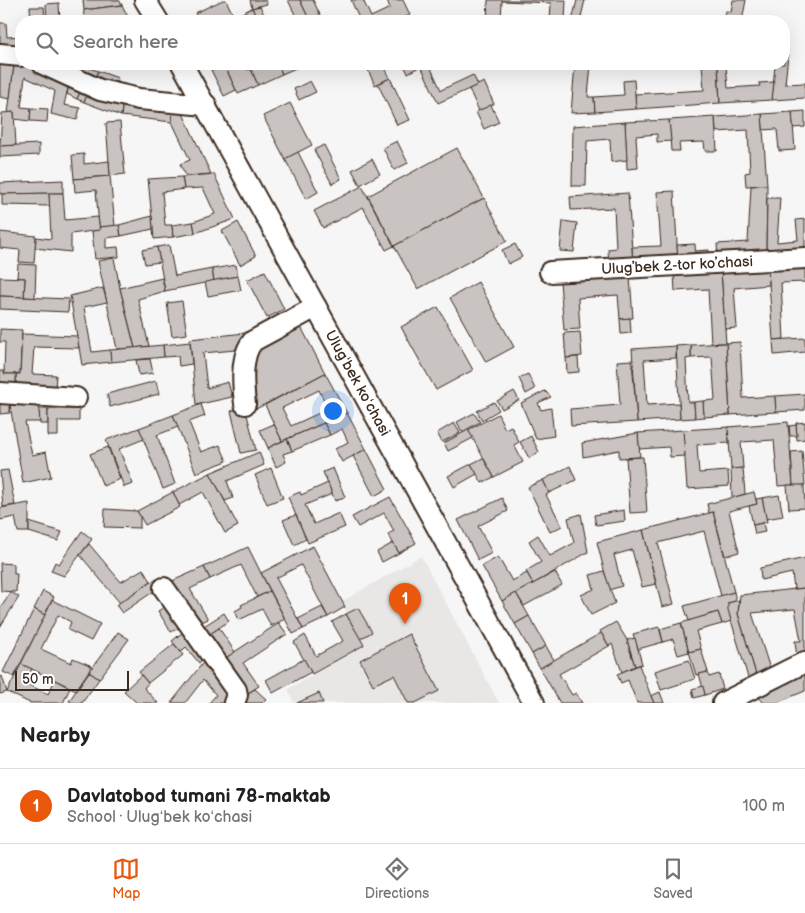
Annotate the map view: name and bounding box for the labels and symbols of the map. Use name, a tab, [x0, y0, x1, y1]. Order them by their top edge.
street label: Ulugʼbek 2-tor koʼchasi	[601, 252, 753, 279]
street label: Ulugʻbek koʻchasi	[321, 327, 394, 439]
your location	[320, 398, 346, 424]
pin: 1	[389, 583, 421, 624]
scale bar	[15, 668, 129, 691]

